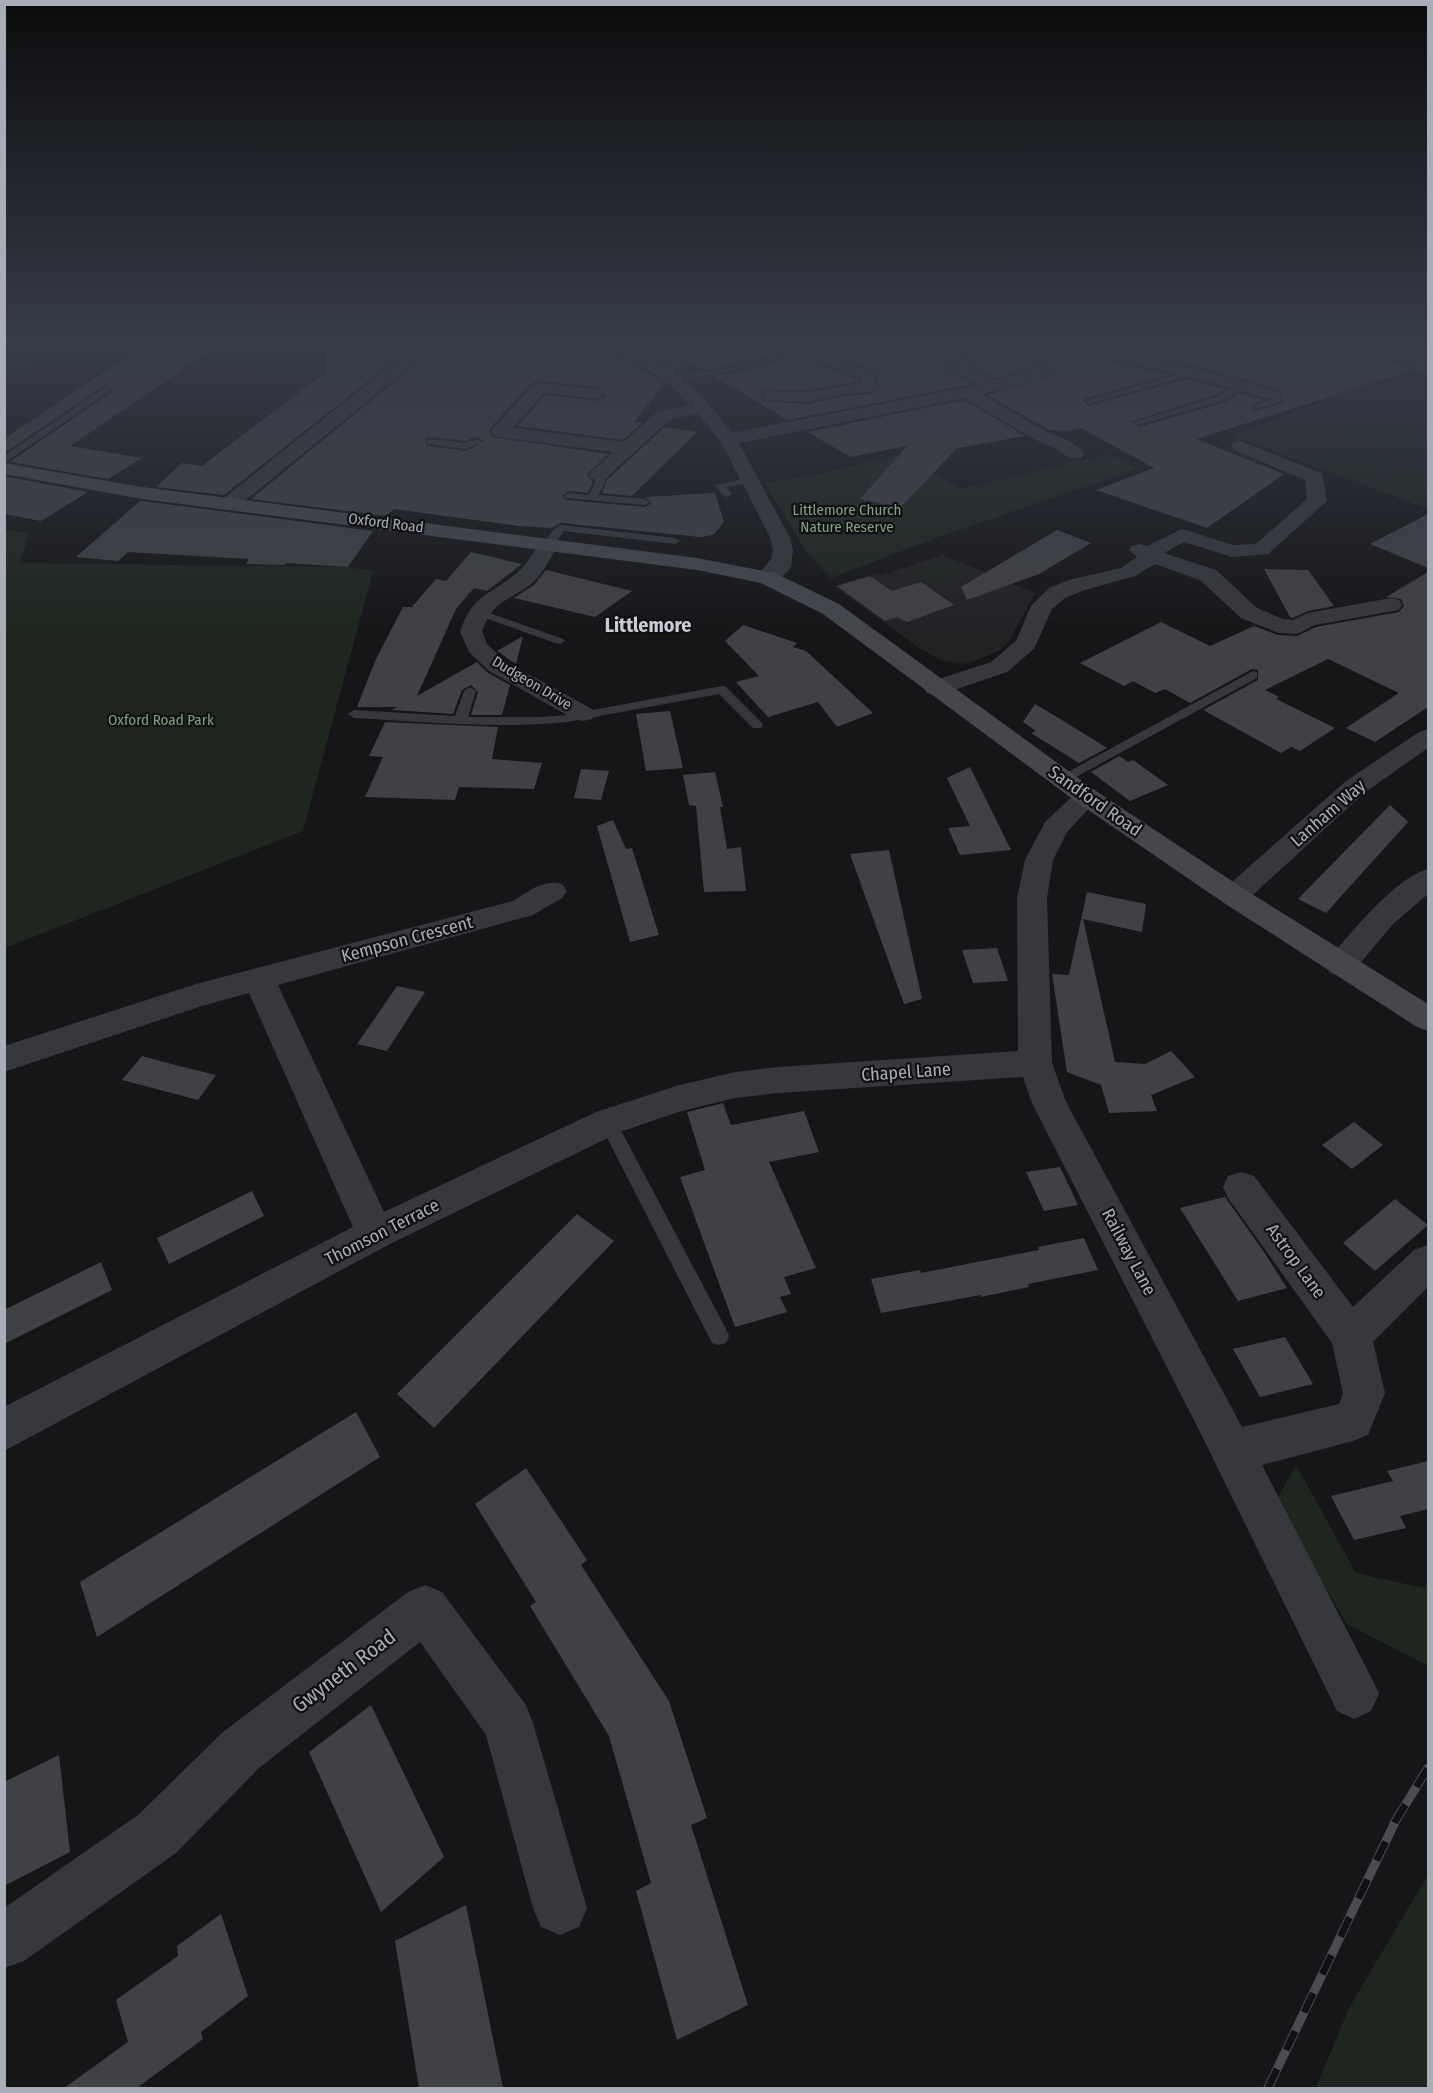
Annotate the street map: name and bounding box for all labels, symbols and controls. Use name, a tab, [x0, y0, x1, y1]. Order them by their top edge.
park label: Littlemore Church Nature Reserve	[793, 501, 901, 536]
street label: Oxford Road	[347, 509, 425, 537]
district label: Littlemore	[605, 613, 691, 637]
street label: Dudgeon Drive	[489, 652, 575, 714]
park label: Oxford Road Park	[108, 711, 214, 729]
street label: Sandford Road	[1044, 761, 1146, 841]
street label: Lanham Way	[1286, 774, 1370, 852]
street label: Kempson Crescent	[339, 911, 475, 967]
street label: Chapel Lane	[860, 1058, 952, 1086]
street label: Thomson Terrace	[321, 1194, 443, 1270]
street label: Railway Lane	[1097, 1205, 1161, 1299]
street label: Astrop Lane	[1261, 1219, 1331, 1303]
street label: Gwyneth Road	[287, 1624, 401, 1718]

